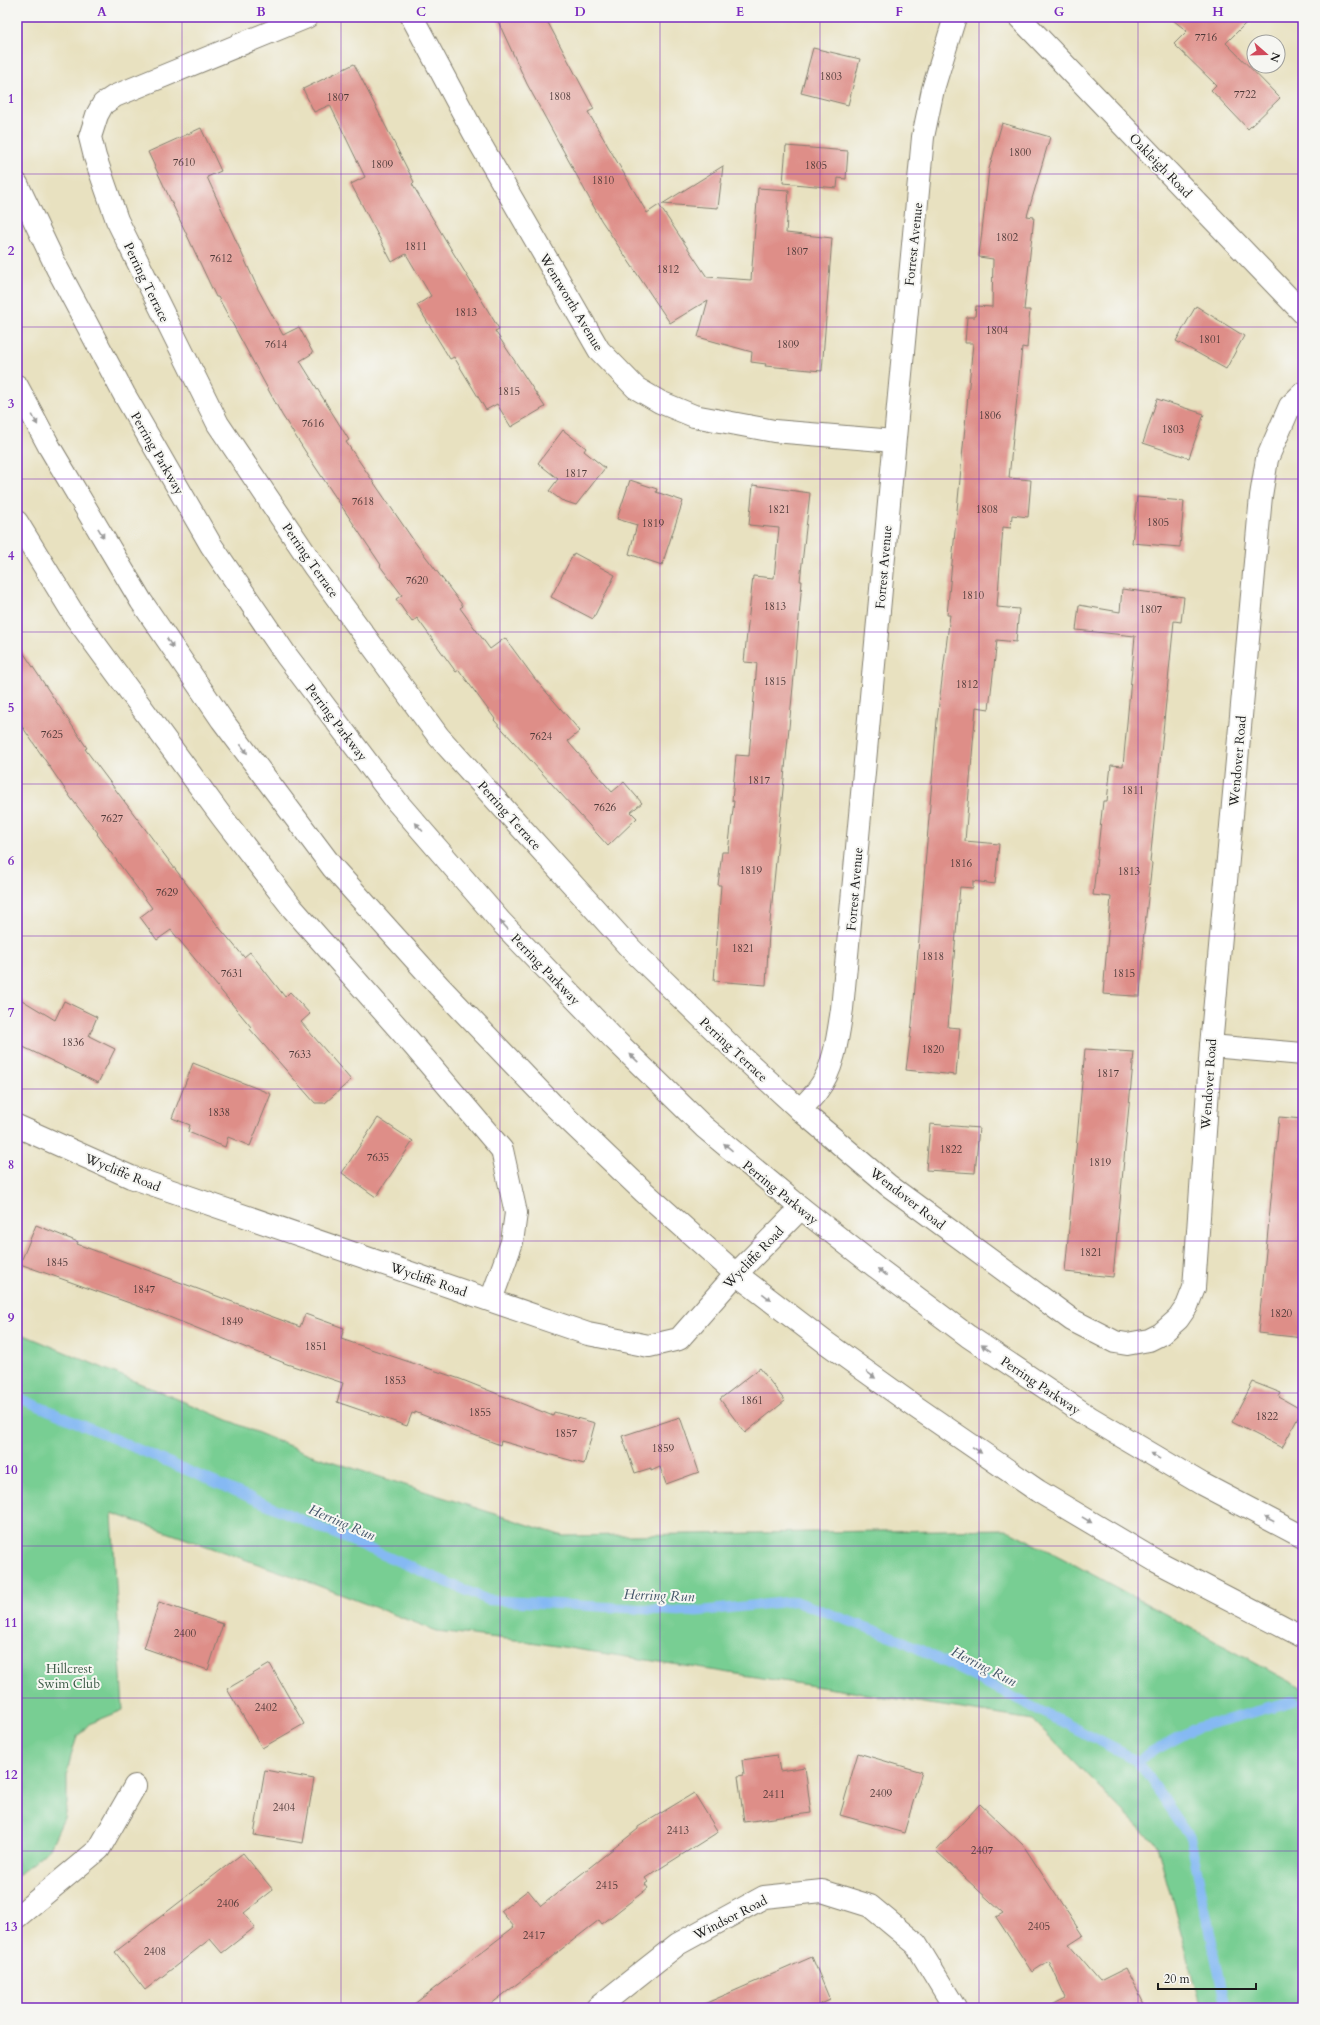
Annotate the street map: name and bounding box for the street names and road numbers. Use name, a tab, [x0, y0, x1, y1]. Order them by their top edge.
street label: Oakleigh Road	[1125, 130, 1196, 202]
street label: Forrest Avenue	[901, 201, 927, 287]
street label: Perring Terrace	[119, 239, 173, 326]
street label: Wentworth Avenue	[534, 250, 607, 355]
street label: Perring Parkway	[126, 409, 188, 498]
street label: Perring Terrace	[278, 520, 343, 602]
street label: Forrest Avenue	[871, 524, 897, 610]
street label: Perring Parkway	[301, 680, 371, 765]
street label: Wendover Road	[1225, 715, 1251, 808]
street label: Perring Terrace	[473, 777, 545, 854]
street label: Forrest Avenue	[842, 846, 868, 932]
street label: Perring Parkway	[507, 930, 584, 1009]
street label: Perring Terrace	[695, 1013, 771, 1086]
street label: Wendover Road	[1197, 1038, 1221, 1131]
street label: Wycliffe Road	[81, 1149, 163, 1196]
street label: Perring Parkway	[739, 1157, 822, 1229]
street label: Wendover Road	[865, 1163, 949, 1234]
street label: Wycliffe Road	[719, 1223, 788, 1293]
street label: Wycliffe Road	[387, 1258, 469, 1301]
street label: Perring Parkway	[997, 1352, 1084, 1419]
street label: Windsor Road	[690, 1892, 770, 1945]

